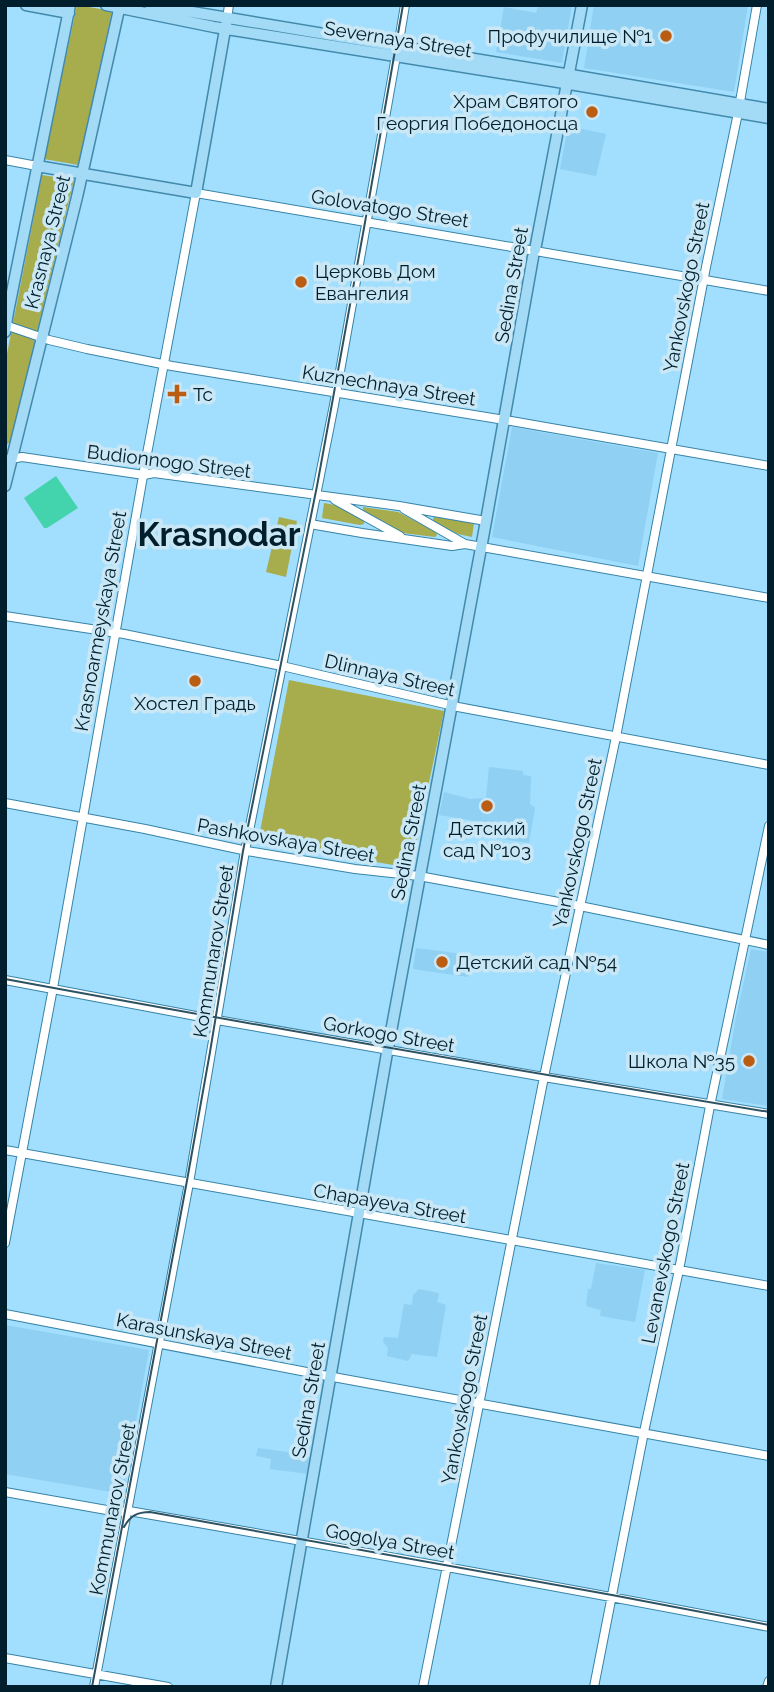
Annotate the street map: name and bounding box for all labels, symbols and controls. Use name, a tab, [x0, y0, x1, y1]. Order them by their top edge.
street label: Severnaya Street	[323, 16, 474, 62]
place label: Профучилище №1	[488, 25, 652, 47]
marker: Профучилище №1	[658, 28, 674, 44]
place label: Храм Святого Георгия Победоносца	[376, 90, 578, 134]
marker: Храм Святого Георгия Победоносца	[584, 104, 600, 120]
street label: Krasnaya Street	[20, 172, 74, 311]
street label: Golovatogo Street	[310, 185, 471, 231]
street label: Yankovskogo Street	[659, 199, 713, 374]
street label: Sedina Street	[490, 225, 532, 345]
place label: Церковь Дом Евангелия	[315, 260, 436, 304]
marker: Церковь Дом Евангелия	[293, 274, 309, 290]
street label: Kuznechnaya Street	[301, 360, 478, 410]
place label: Тс	[193, 383, 213, 405]
marker: Тс	[167, 384, 187, 404]
street label: Budionnogo Street	[86, 440, 253, 482]
street label: Krasnoarmeyskaya Street	[70, 508, 130, 733]
district label: Krasnodar	[138, 515, 301, 554]
street label: Dlinnaya Street	[323, 649, 458, 701]
marker: Хостел Градь	[187, 673, 203, 689]
place label: Хостел Градь	[134, 692, 256, 714]
street label: Yankovskogo Street	[548, 755, 606, 930]
street label: Sedina Street	[386, 782, 430, 902]
marker: Детский сад №103	[479, 798, 495, 814]
street label: Pashkovskaya Street	[196, 814, 377, 867]
place label: Детский сад №103	[443, 817, 531, 861]
street label: Kommunarov Street	[188, 862, 238, 1039]
place label: Детский сад №54	[456, 951, 617, 973]
marker: Детский сад №54	[434, 954, 450, 970]
street label: Gorkogo Street	[322, 1012, 457, 1056]
place label: Школа №35	[628, 1050, 735, 1072]
marker: Школа №35	[741, 1053, 757, 1069]
street label: Levanevskogo Street	[637, 1160, 694, 1346]
street label: Chapayeva Street	[312, 1179, 469, 1227]
street label: Karasunskaya Street	[114, 1308, 294, 1364]
street label: Yankovskogo Street	[437, 1311, 491, 1486]
street label: Sedina Street	[287, 1340, 329, 1460]
street label: Kommunarov Street	[85, 1420, 140, 1597]
street label: Gogolya Street	[324, 1519, 457, 1563]

